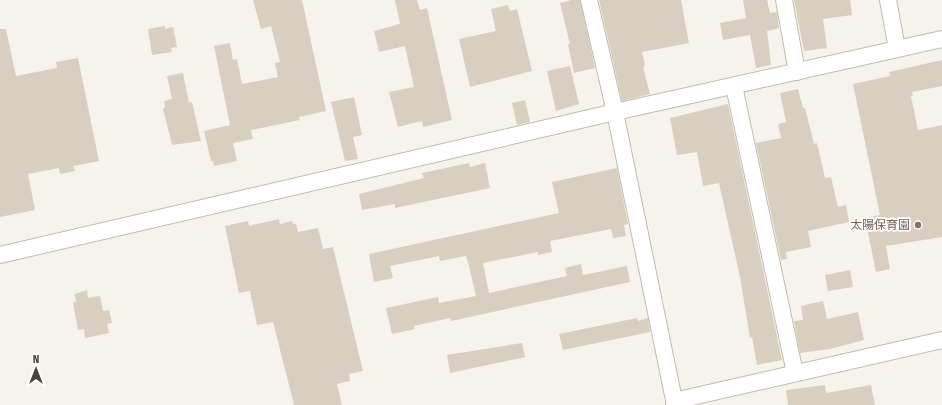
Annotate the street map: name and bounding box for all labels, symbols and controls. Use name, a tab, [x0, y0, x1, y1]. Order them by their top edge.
place label: 太陽保育園	[850, 218, 910, 232]
marker: 太陽保育園	[913, 220, 923, 230]
north arrow	[16, 349, 56, 389]
text: N	[33, 353, 39, 366]

